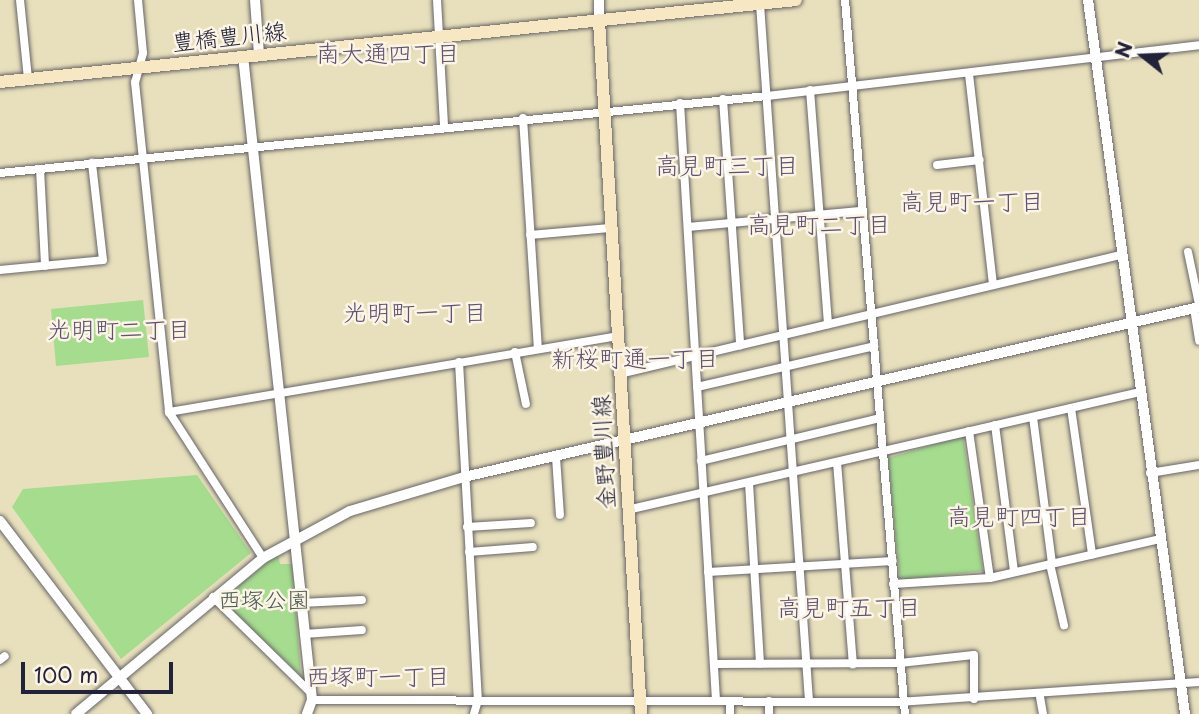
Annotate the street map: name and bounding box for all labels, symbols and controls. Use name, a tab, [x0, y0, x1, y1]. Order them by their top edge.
street label: 豊橋豊川線	[170, 16, 288, 56]
north arrow	[1108, 21, 1178, 91]
text: N	[1107, 38, 1139, 61]
district label: 南大通四丁目	[316, 39, 460, 67]
district label: 高見町三丁目	[655, 151, 799, 179]
district label: 高見町一丁目	[900, 187, 1044, 215]
district label: 高見町二丁目	[747, 210, 891, 238]
district label: 光明町一丁目	[343, 298, 487, 326]
district label: 光明町二丁目	[47, 315, 191, 343]
district label: 新桜町通一丁目	[551, 344, 719, 372]
street label: 金野豊川線	[586, 394, 620, 510]
district label: 高見町四丁目	[947, 502, 1091, 530]
park label: 西塚公園	[218, 585, 310, 613]
district label: 高見町五丁目	[777, 593, 921, 621]
scale bar	[24, 648, 177, 692]
text: 100 m	[34, 658, 98, 690]
district label: 西塚町一丁目	[306, 662, 450, 690]

